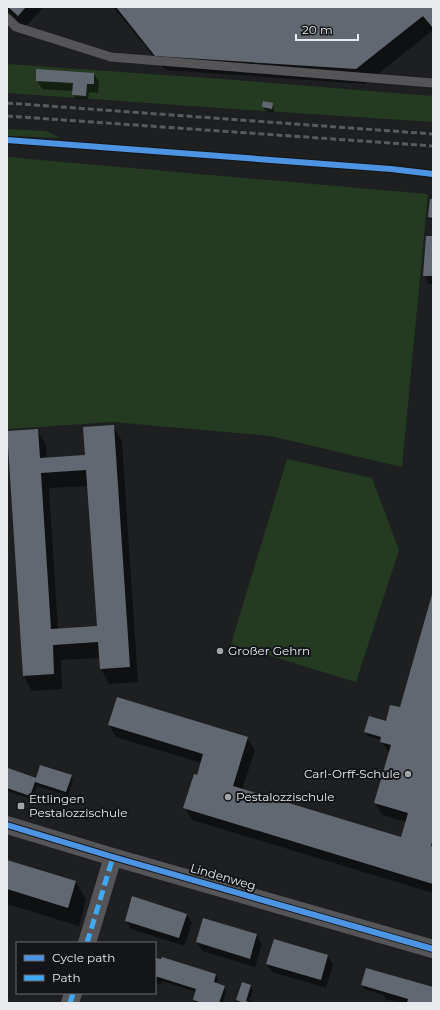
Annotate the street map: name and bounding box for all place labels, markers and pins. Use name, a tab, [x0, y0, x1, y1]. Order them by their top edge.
place label: Großer Gehrn	[228, 643, 310, 658]
marker: Großer Gehrn	[215, 646, 225, 656]
place label: Carl-Orff-Schule	[304, 766, 400, 781]
marker: Carl-Orff-Schule	[403, 769, 413, 779]
place label: Pestalozzischule	[236, 789, 335, 804]
place label: Ettlingen Pestalozzischule	[29, 791, 128, 820]
marker: Pestalozzischule	[223, 792, 233, 802]
marker: Ettlingen Pestalozzischule	[16, 801, 26, 811]

